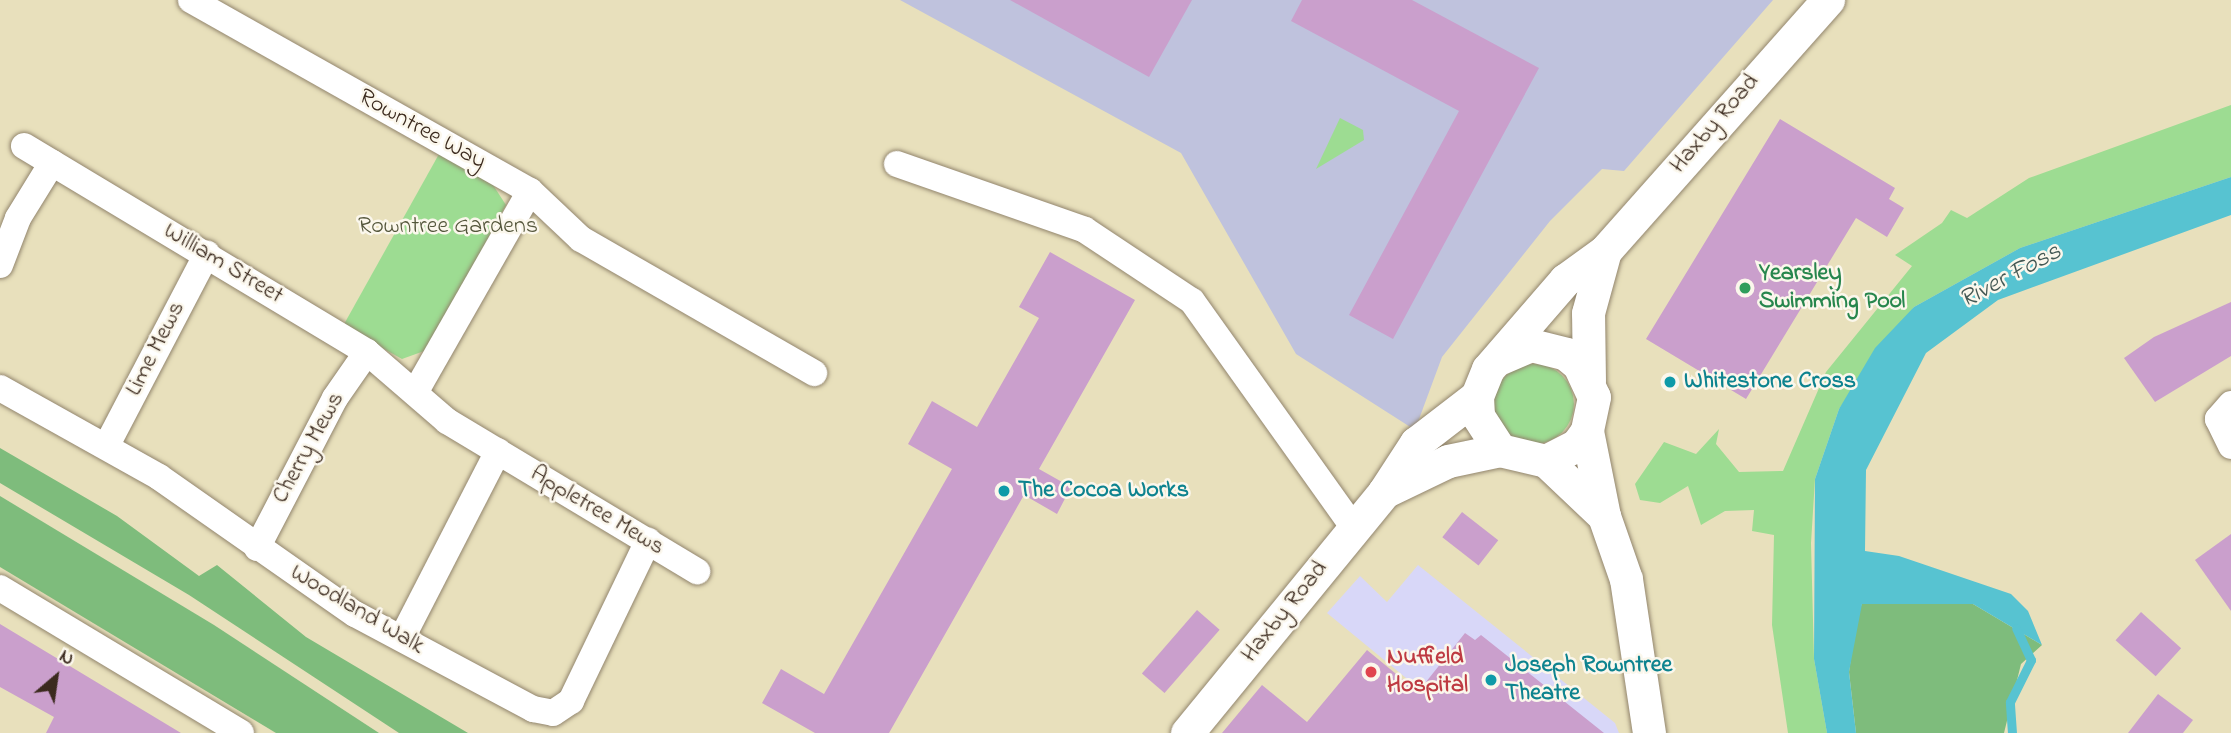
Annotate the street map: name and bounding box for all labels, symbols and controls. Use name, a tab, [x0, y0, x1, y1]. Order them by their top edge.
street label: Haxby Road	[1664, 69, 1766, 179]
street label: Rowntree Way	[353, 83, 491, 177]
park label: Rowntree Gardens	[358, 213, 538, 241]
street label: William Street	[158, 217, 288, 311]
water label: River Foss	[1955, 237, 2067, 317]
place label: Yearsley Swimming Pool	[1759, 260, 1905, 316]
marker: Yearsley Swimming Pool	[1737, 280, 1753, 296]
street label: Lime Mews	[120, 297, 192, 401]
place label: Whitestone Cross	[1684, 368, 1856, 396]
marker: Whitestone Cross	[1662, 374, 1678, 390]
street label: Cherry Mews	[267, 387, 351, 509]
street label: Appletree Mews	[525, 460, 669, 562]
place label: The Cocoa Works	[1018, 477, 1189, 505]
marker: The Cocoa Works	[996, 483, 1012, 499]
street label: Haxby Road	[1235, 556, 1335, 668]
street label: Woodland Walk	[285, 559, 429, 661]
north arrow	[21, 642, 91, 712]
text: N	[54, 643, 79, 673]
place label: Nuffield Hospital	[1387, 644, 1468, 700]
place label: Joseph Rowntree Theatre	[1505, 652, 1672, 708]
marker: Nuffield Hospital	[1361, 662, 1381, 682]
marker: Joseph Rowntree Theatre	[1483, 672, 1499, 688]

